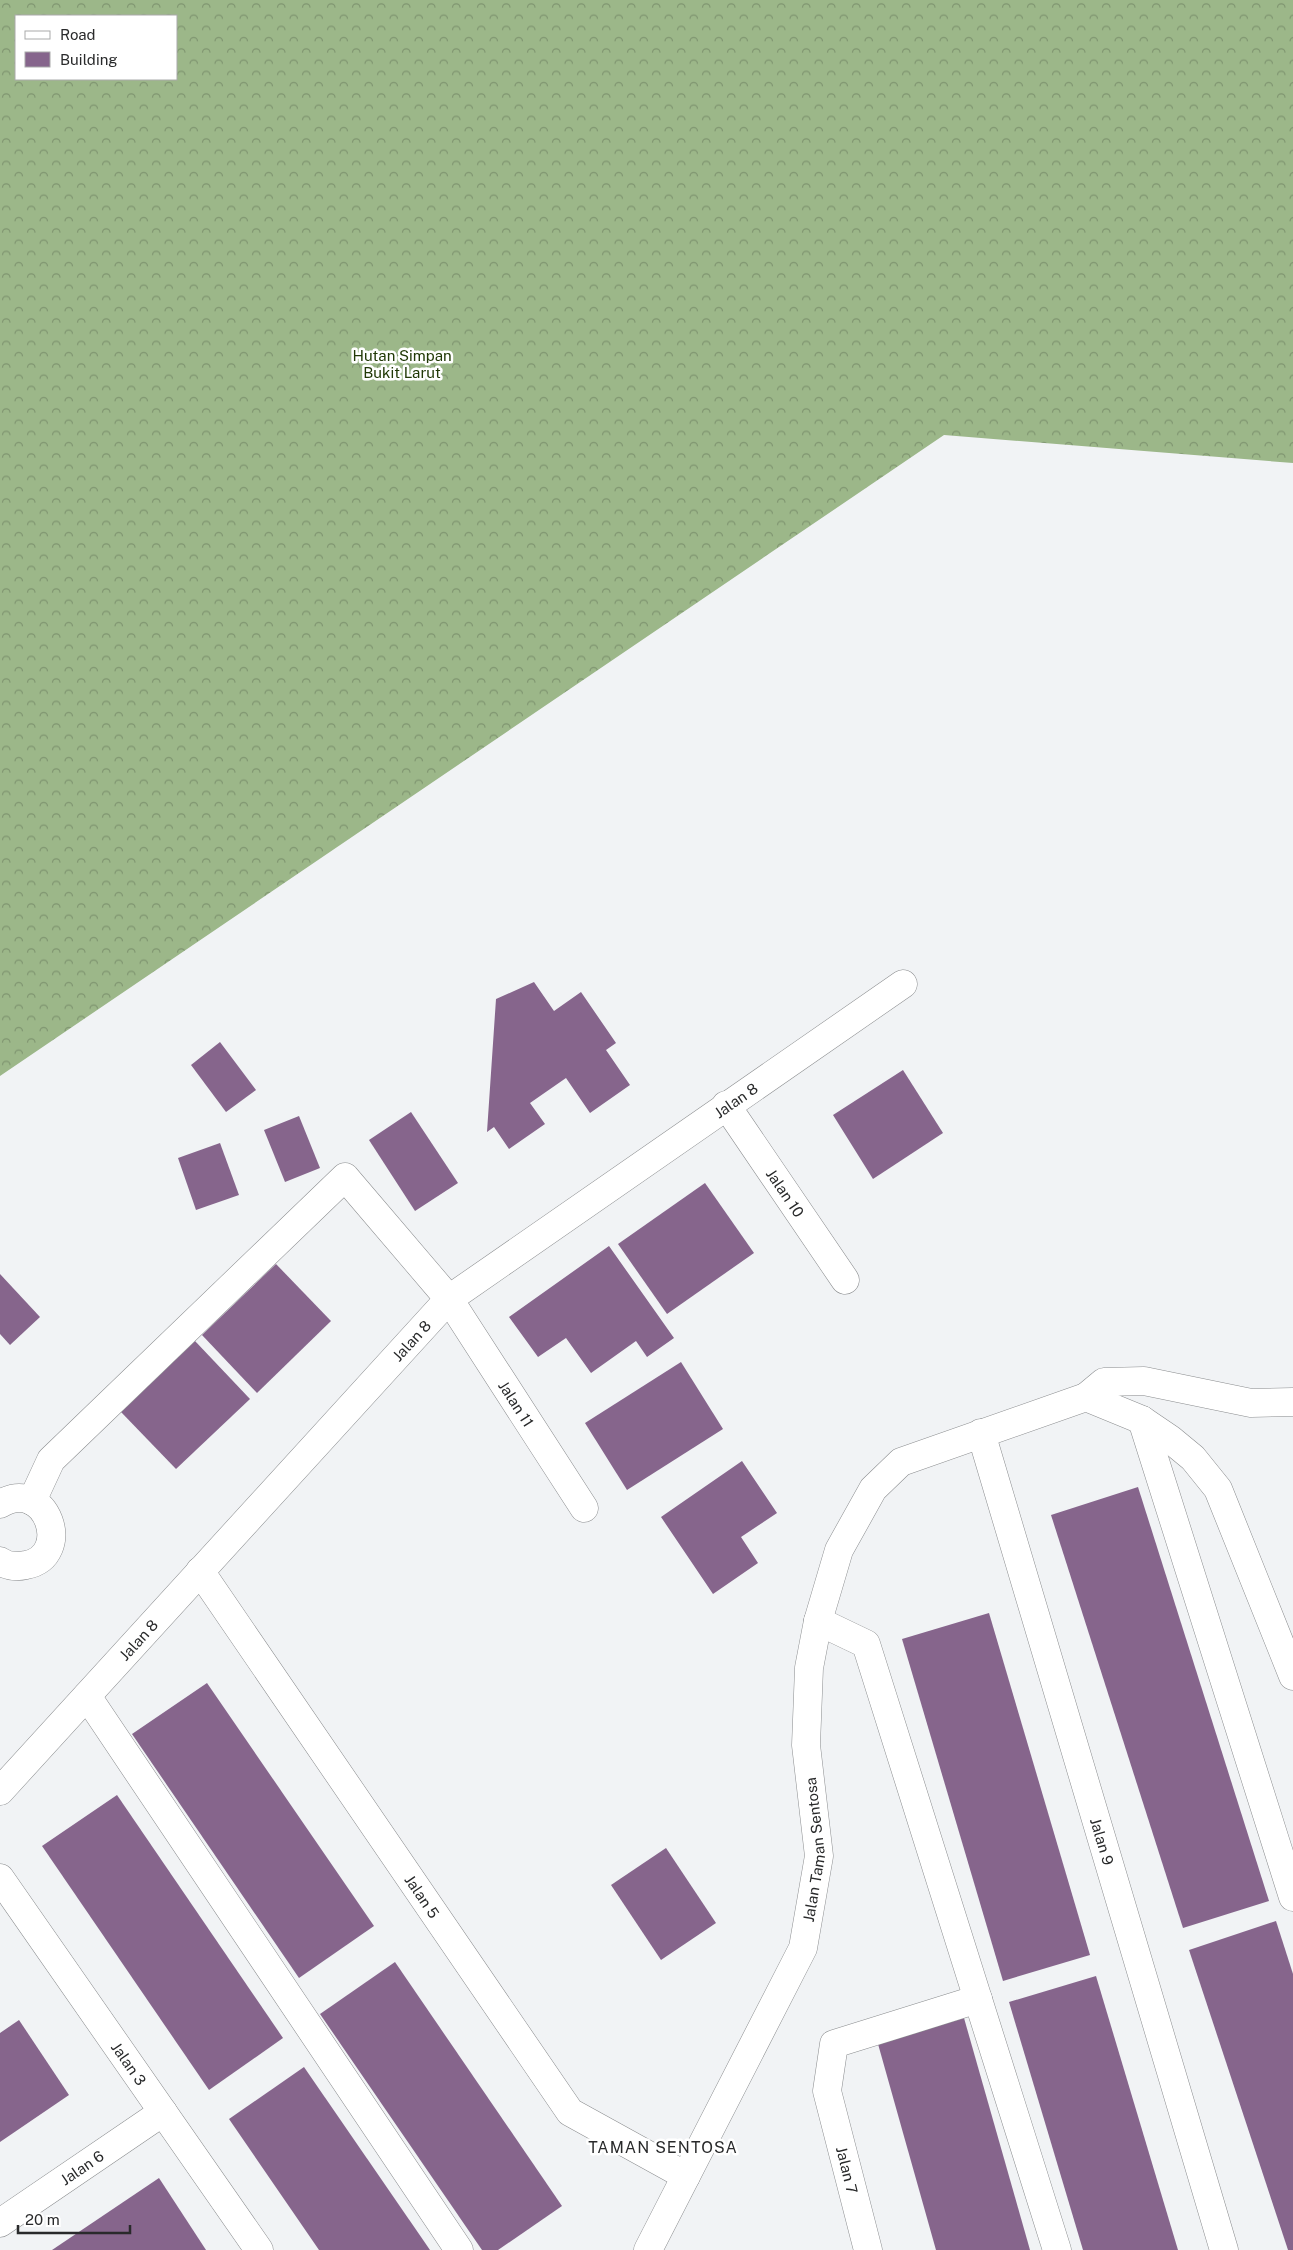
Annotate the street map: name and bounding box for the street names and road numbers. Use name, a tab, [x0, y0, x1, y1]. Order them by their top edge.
street label: Jalan 8	[711, 1079, 761, 1121]
street label: Jalan 10	[763, 1165, 808, 1220]
street label: Jalan 8	[388, 1317, 434, 1364]
street label: Jalan 11	[495, 1377, 538, 1430]
street label: Jalan 8	[115, 1616, 161, 1663]
street label: Jalan Taman Sentosa	[799, 1776, 828, 1923]
street label: Jalan 9	[1087, 1816, 1118, 1867]
street label: Jalan 5	[402, 1871, 443, 1921]
street label: Jalan 3	[108, 2039, 150, 2088]
street label: Jalan 7	[833, 2145, 861, 2195]
street label: Jalan 6	[57, 2147, 107, 2188]

